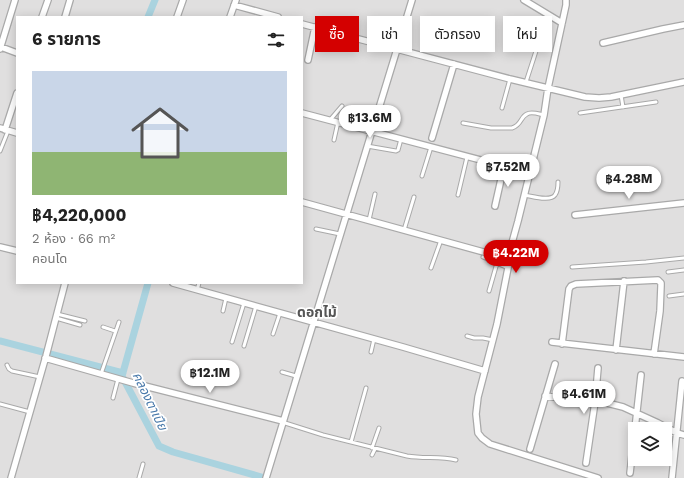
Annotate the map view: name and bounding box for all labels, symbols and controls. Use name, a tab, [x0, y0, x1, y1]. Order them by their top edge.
chip: ซื้อ	[315, 16, 359, 52]
chip: เช่า	[367, 16, 412, 52]
chip: ตัวกรอง	[420, 16, 495, 52]
chip: ใหม่	[503, 16, 552, 52]
text: 6 รายการ	[32, 29, 101, 49]
icon: filters	[265, 29, 287, 51]
icon: home	[124, 97, 196, 169]
pin: ฿13.6M	[337, 105, 403, 139]
text: ฿13.6M	[348, 110, 392, 125]
pin: ฿7.52M	[475, 154, 541, 188]
text: ฿7.52M	[486, 159, 530, 174]
pin: ฿4.28M	[596, 166, 662, 200]
text: ฿4.28M	[605, 171, 653, 186]
text: ฿4,220,000	[32, 205, 126, 225]
text: 2 ห้อง · 66 m²	[32, 231, 115, 246]
pin: ฿4.22M	[483, 240, 549, 274]
text: ฿4.22M	[493, 245, 540, 260]
text: คอนโด	[32, 251, 67, 266]
district label: ดอกไม้	[297, 304, 337, 320]
pin: ฿12.1M	[177, 360, 243, 394]
text: ฿12.1M	[190, 365, 230, 380]
water label: คลองตาเปีย	[130, 370, 171, 434]
pin: ฿4.61M	[551, 381, 617, 415]
text: ฿4.61M	[562, 386, 606, 401]
map controls	[628, 422, 672, 466]
button: layers	[628, 422, 672, 466]

